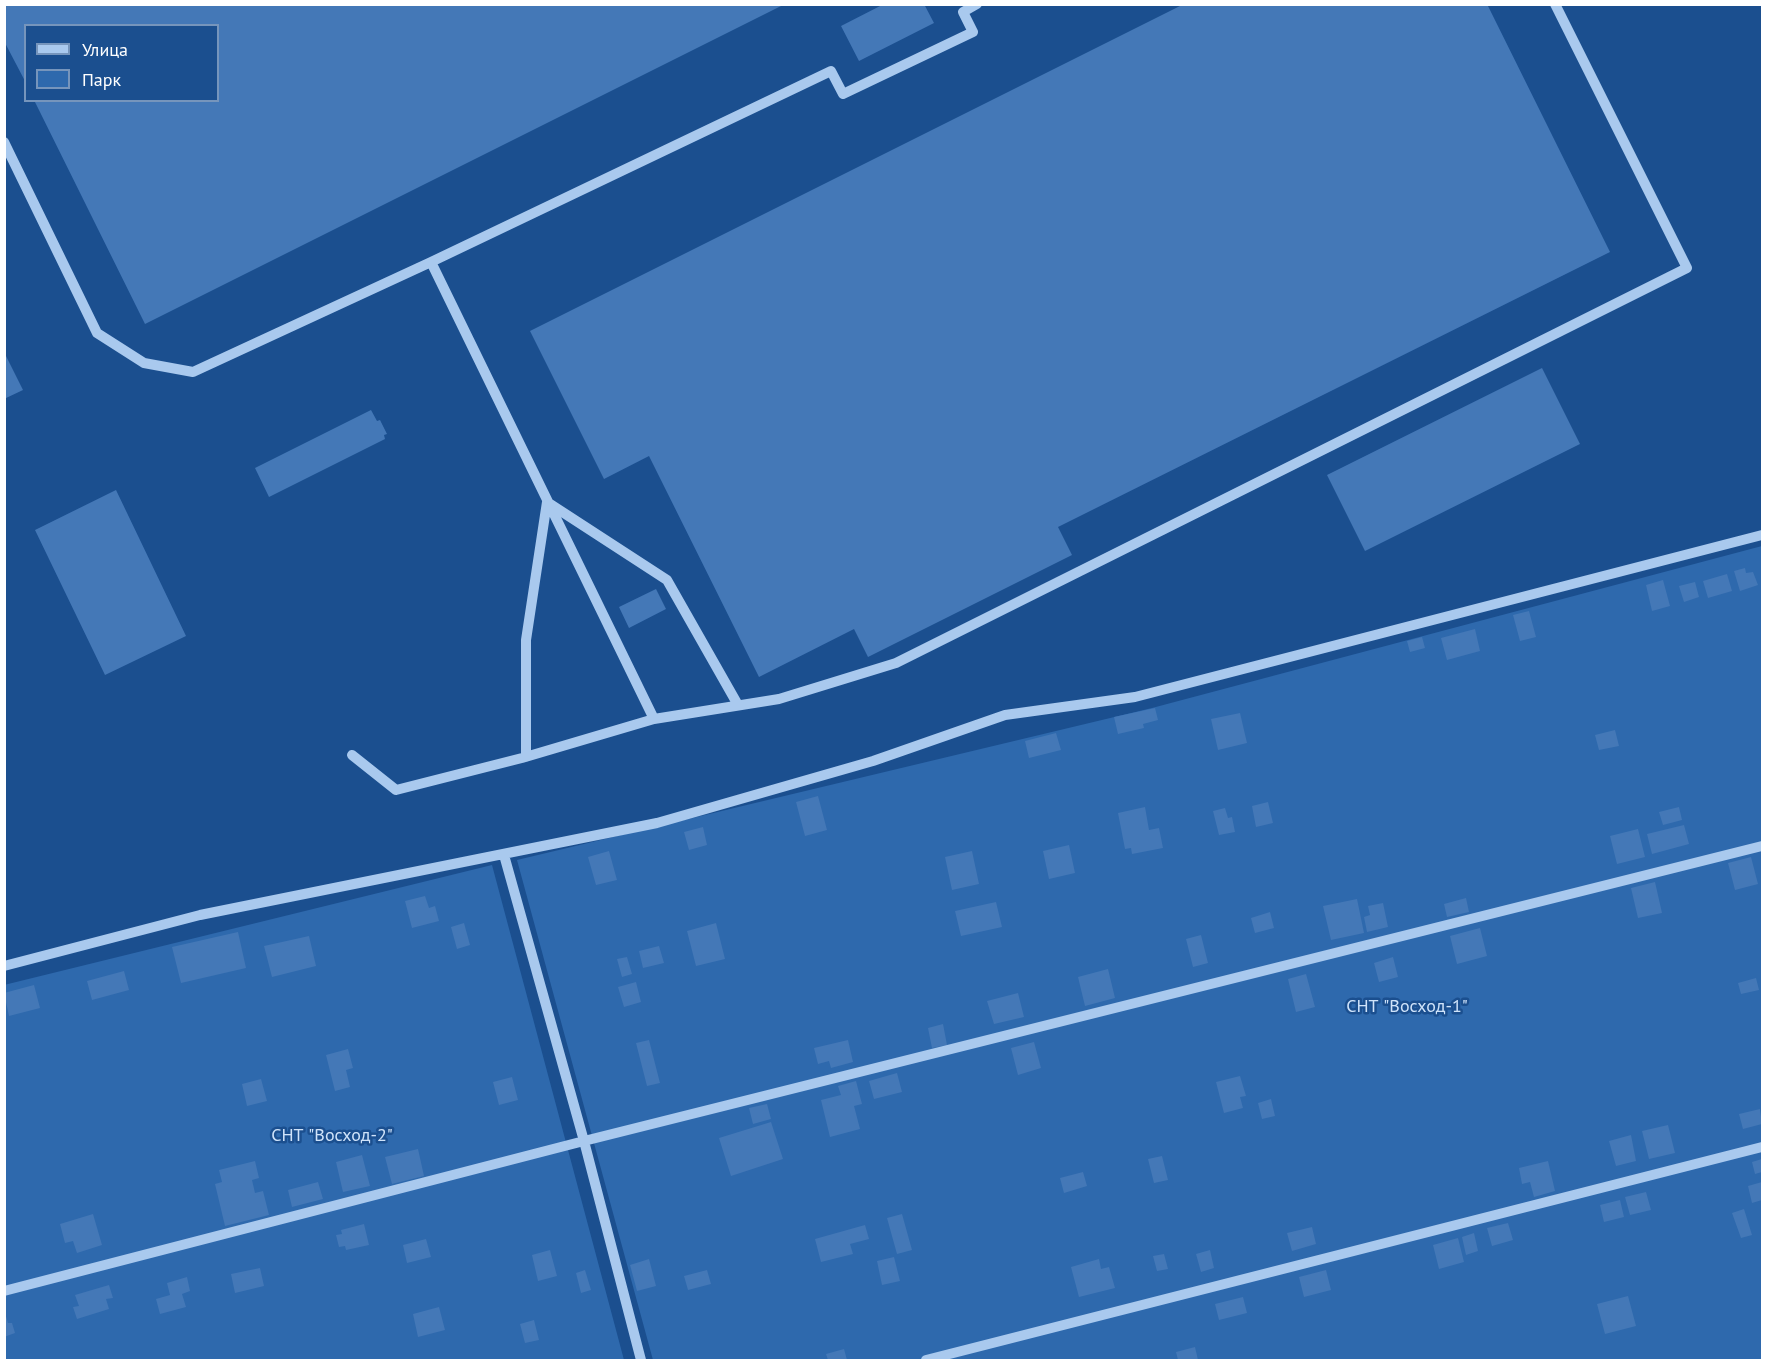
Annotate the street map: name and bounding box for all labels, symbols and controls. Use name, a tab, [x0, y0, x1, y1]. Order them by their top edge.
legend	[24, 24, 219, 102]
text: Улица	[82, 38, 128, 61]
text: Парк	[82, 68, 121, 91]
park label: СНТ "Восход-1"	[1346, 996, 1468, 1018]
park label: СНТ "Восход-2"	[271, 1125, 393, 1147]

